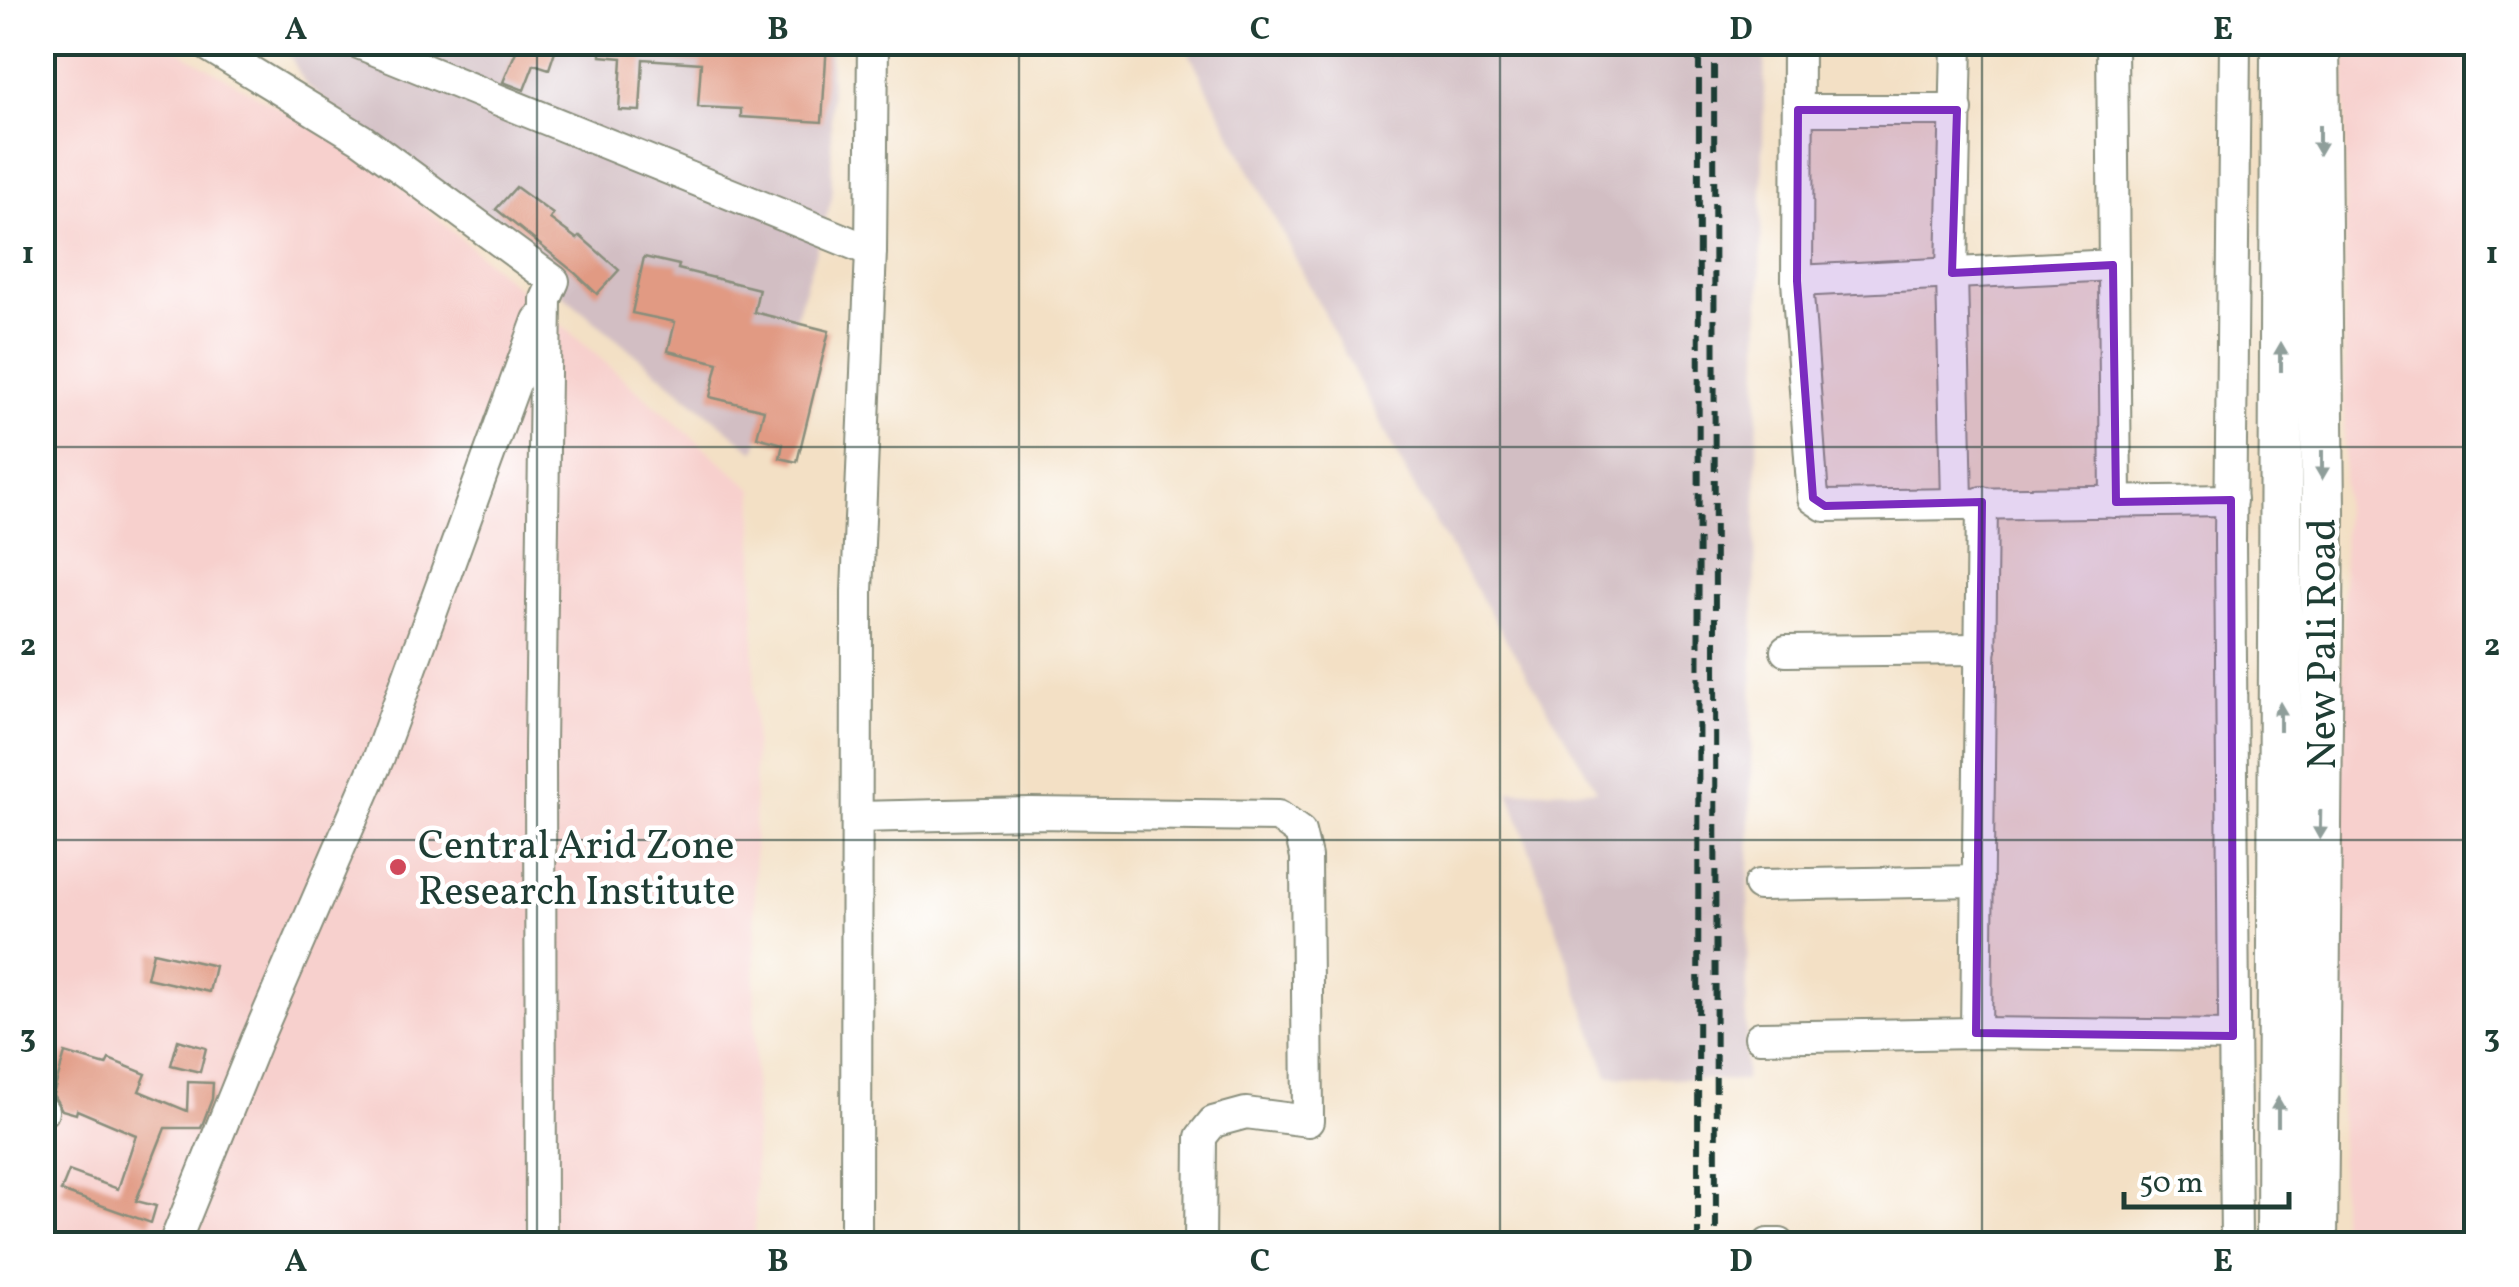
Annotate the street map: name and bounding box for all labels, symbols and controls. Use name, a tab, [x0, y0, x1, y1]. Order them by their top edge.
text: A	[285, 9, 308, 53]
text: B	[767, 9, 789, 53]
text: C	[1250, 9, 1270, 53]
text: D	[1729, 9, 1753, 53]
text: E	[2213, 9, 2233, 53]
one-way arrow	[2311, 124, 2327, 156]
text: 1	[22, 233, 34, 277]
text: 1	[2486, 233, 2498, 277]
one-way arrow	[2273, 341, 2289, 373]
one-way arrow	[2314, 449, 2330, 481]
street label: New Pali Road	[2297, 518, 2353, 770]
text: 2	[20, 625, 36, 669]
text: 2	[2484, 625, 2500, 669]
one-way arrow	[2272, 701, 2288, 733]
one-way arrow	[2311, 809, 2327, 841]
place label: Central Arid Zone Research Institute	[418, 820, 735, 922]
marker: Central Arid Zone Research Institute	[387, 856, 409, 878]
text: 3	[20, 1017, 36, 1061]
text: 3	[2484, 1017, 2500, 1061]
one-way arrow	[2270, 1096, 2286, 1128]
scale bar	[2124, 1147, 2289, 1209]
text: 50 m	[2139, 1163, 2203, 1205]
text: A	[285, 1241, 308, 1285]
text: B	[767, 1241, 789, 1285]
text: C	[1250, 1241, 1270, 1285]
text: D	[1729, 1241, 1753, 1285]
text: E	[2213, 1241, 2233, 1285]

